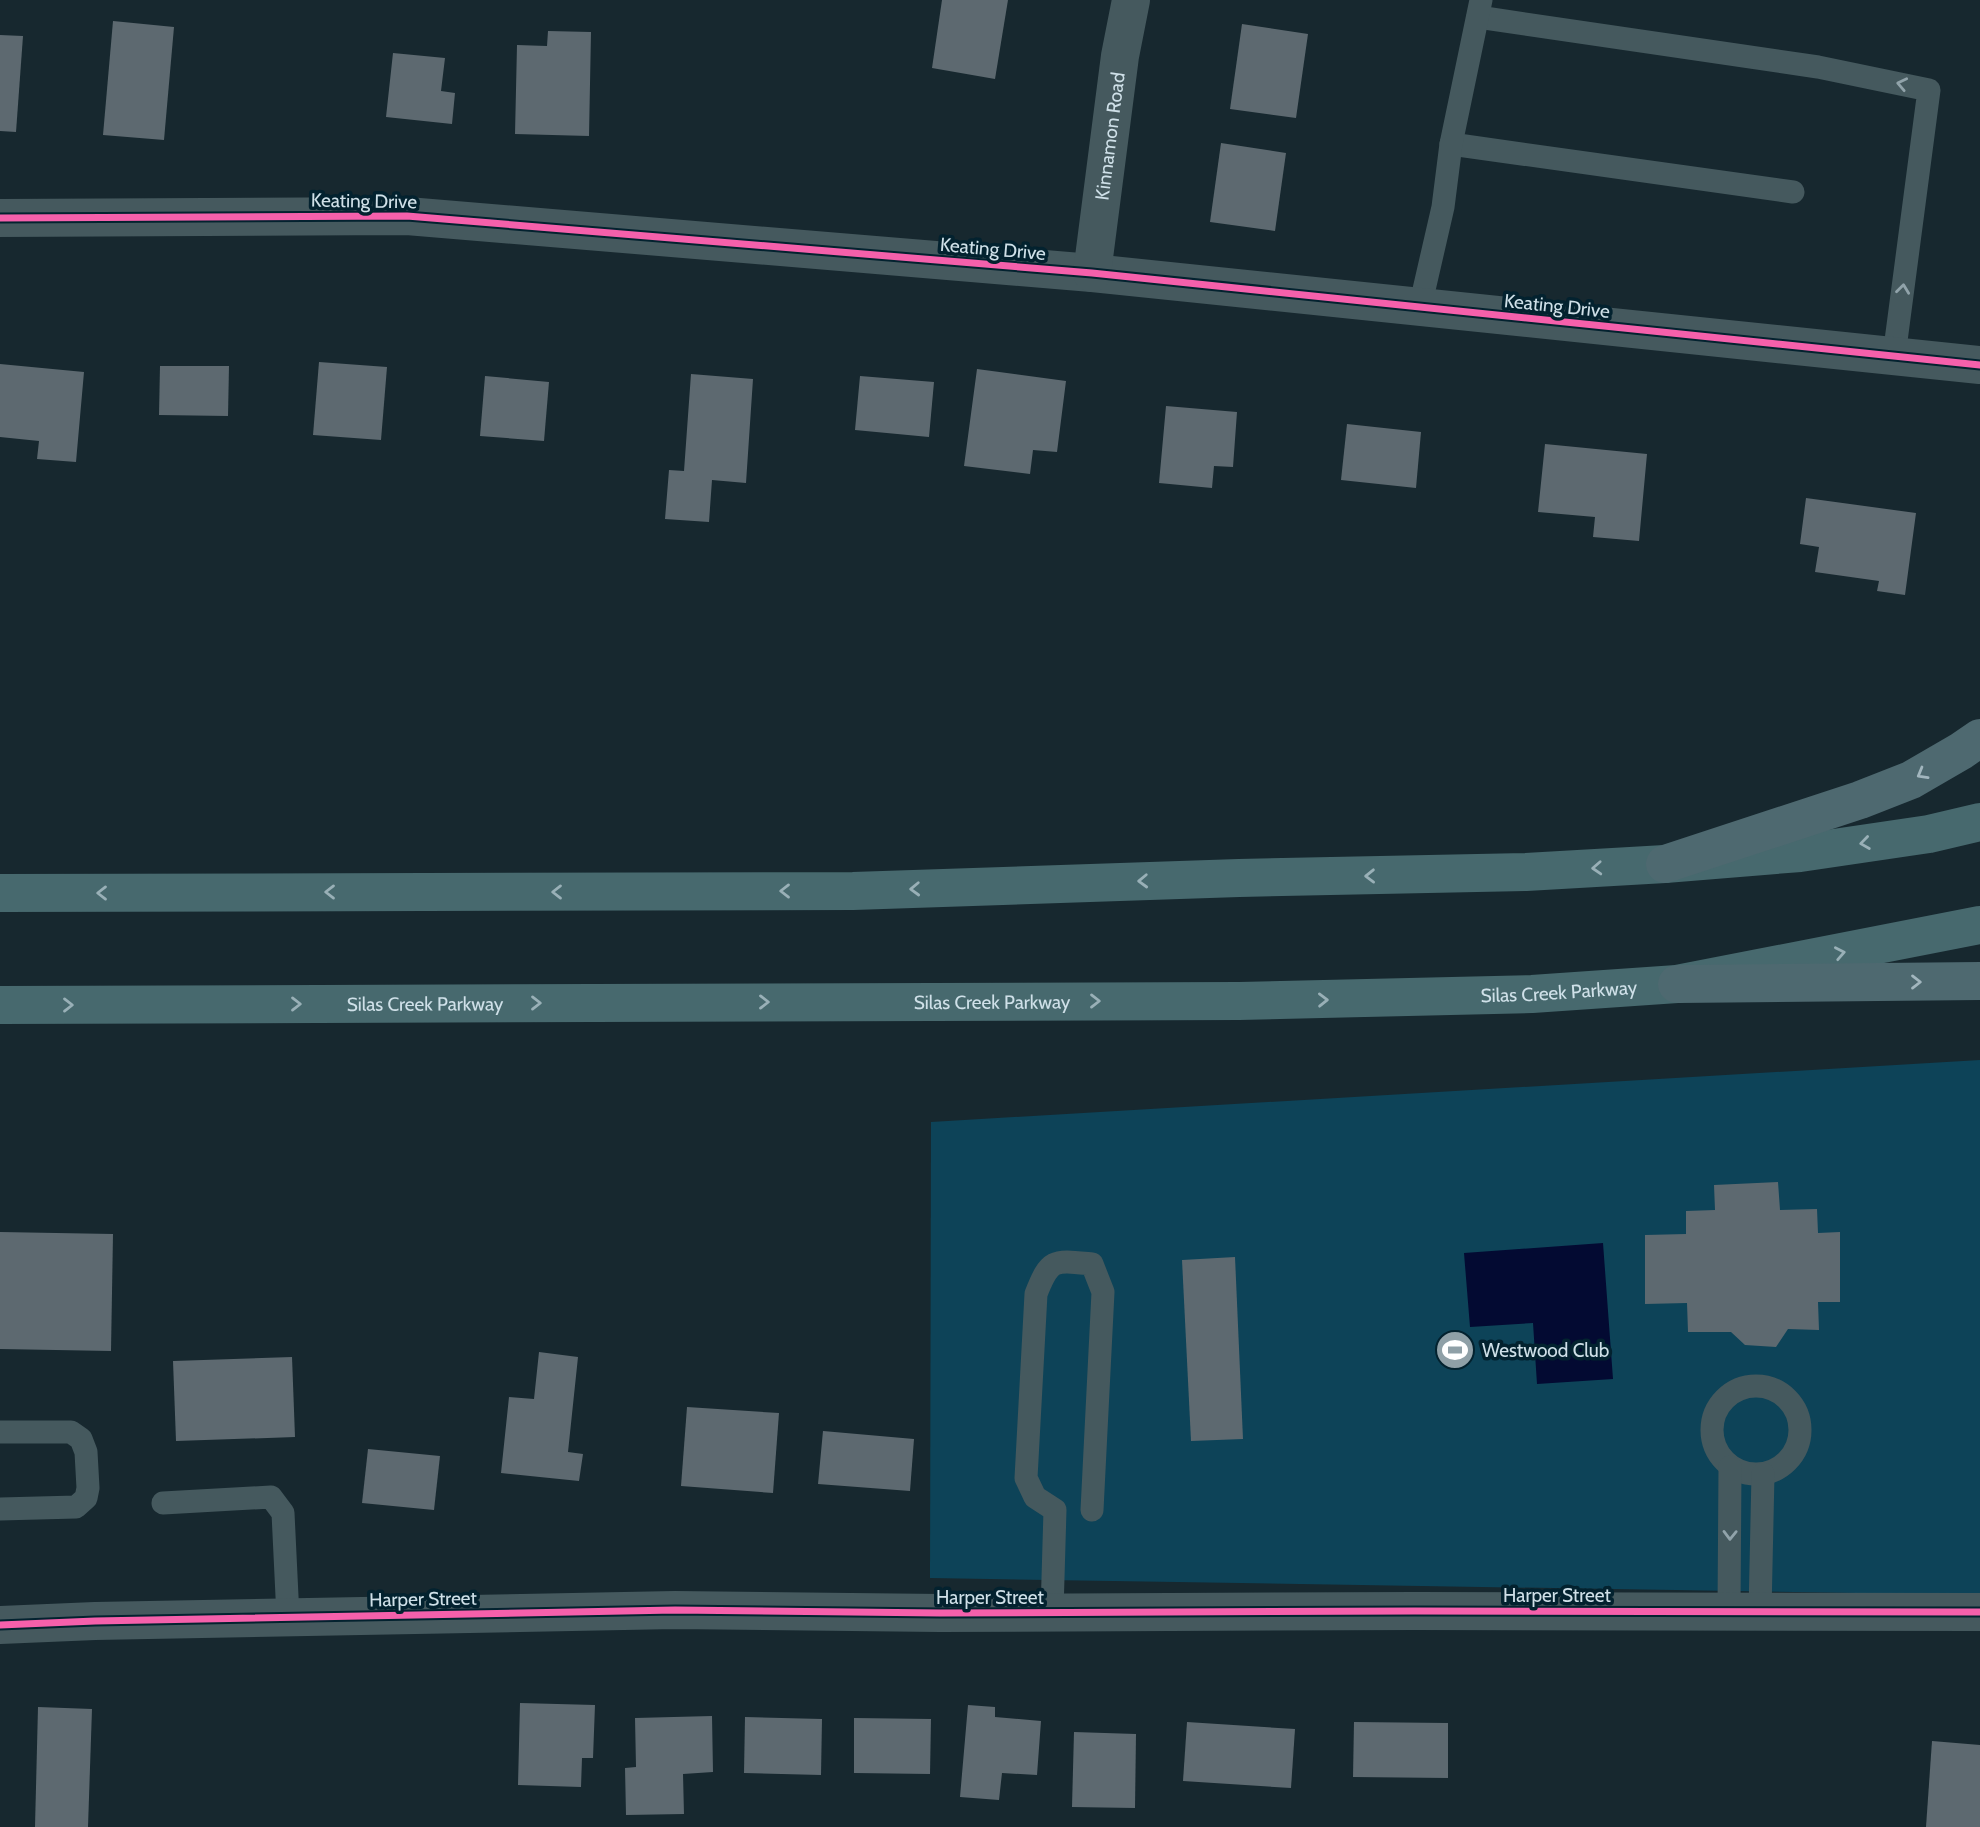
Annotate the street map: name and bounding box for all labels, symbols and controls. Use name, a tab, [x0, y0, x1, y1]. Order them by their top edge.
street label: Kinnamon Road	[1090, 71, 1129, 202]
one-way arrow	[1896, 78, 1908, 93]
street label: Keating Drive	[311, 189, 418, 213]
street label: Keating Drive	[939, 233, 1047, 265]
one-way arrow	[1895, 283, 1910, 294]
street label: Keating Drive	[1503, 289, 1611, 323]
one-way arrow	[1916, 766, 1929, 779]
one-way arrow	[1859, 836, 1871, 851]
one-way arrow	[1591, 860, 1602, 875]
one-way arrow	[1364, 868, 1375, 883]
one-way arrow	[1137, 874, 1148, 889]
one-way arrow	[909, 881, 920, 896]
one-way arrow	[779, 883, 789, 899]
one-way arrow	[324, 884, 334, 900]
one-way arrow	[551, 884, 562, 900]
one-way arrow	[96, 885, 107, 901]
one-way arrow	[1834, 946, 1846, 961]
one-way arrow	[1912, 974, 1922, 990]
street label: Silas Creek Parkway	[1480, 975, 1638, 1007]
street label: Silas Creek Parkway	[914, 990, 1071, 1014]
street label: Silas Creek Parkway	[347, 992, 504, 1015]
one-way arrow	[1318, 992, 1329, 1008]
one-way arrow	[1091, 993, 1101, 1009]
one-way arrow	[759, 994, 769, 1010]
one-way arrow	[531, 995, 542, 1011]
one-way arrow	[291, 996, 301, 1012]
one-way arrow	[63, 997, 74, 1013]
sports icon: Westwood Club	[1434, 1329, 1476, 1371]
place label: Westwood Club	[1482, 1339, 1609, 1362]
one-way arrow	[1722, 1530, 1738, 1541]
street label: Harper Street	[1503, 1584, 1611, 1607]
street label: Harper Street	[936, 1586, 1044, 1609]
street label: Harper Street	[369, 1587, 478, 1611]

